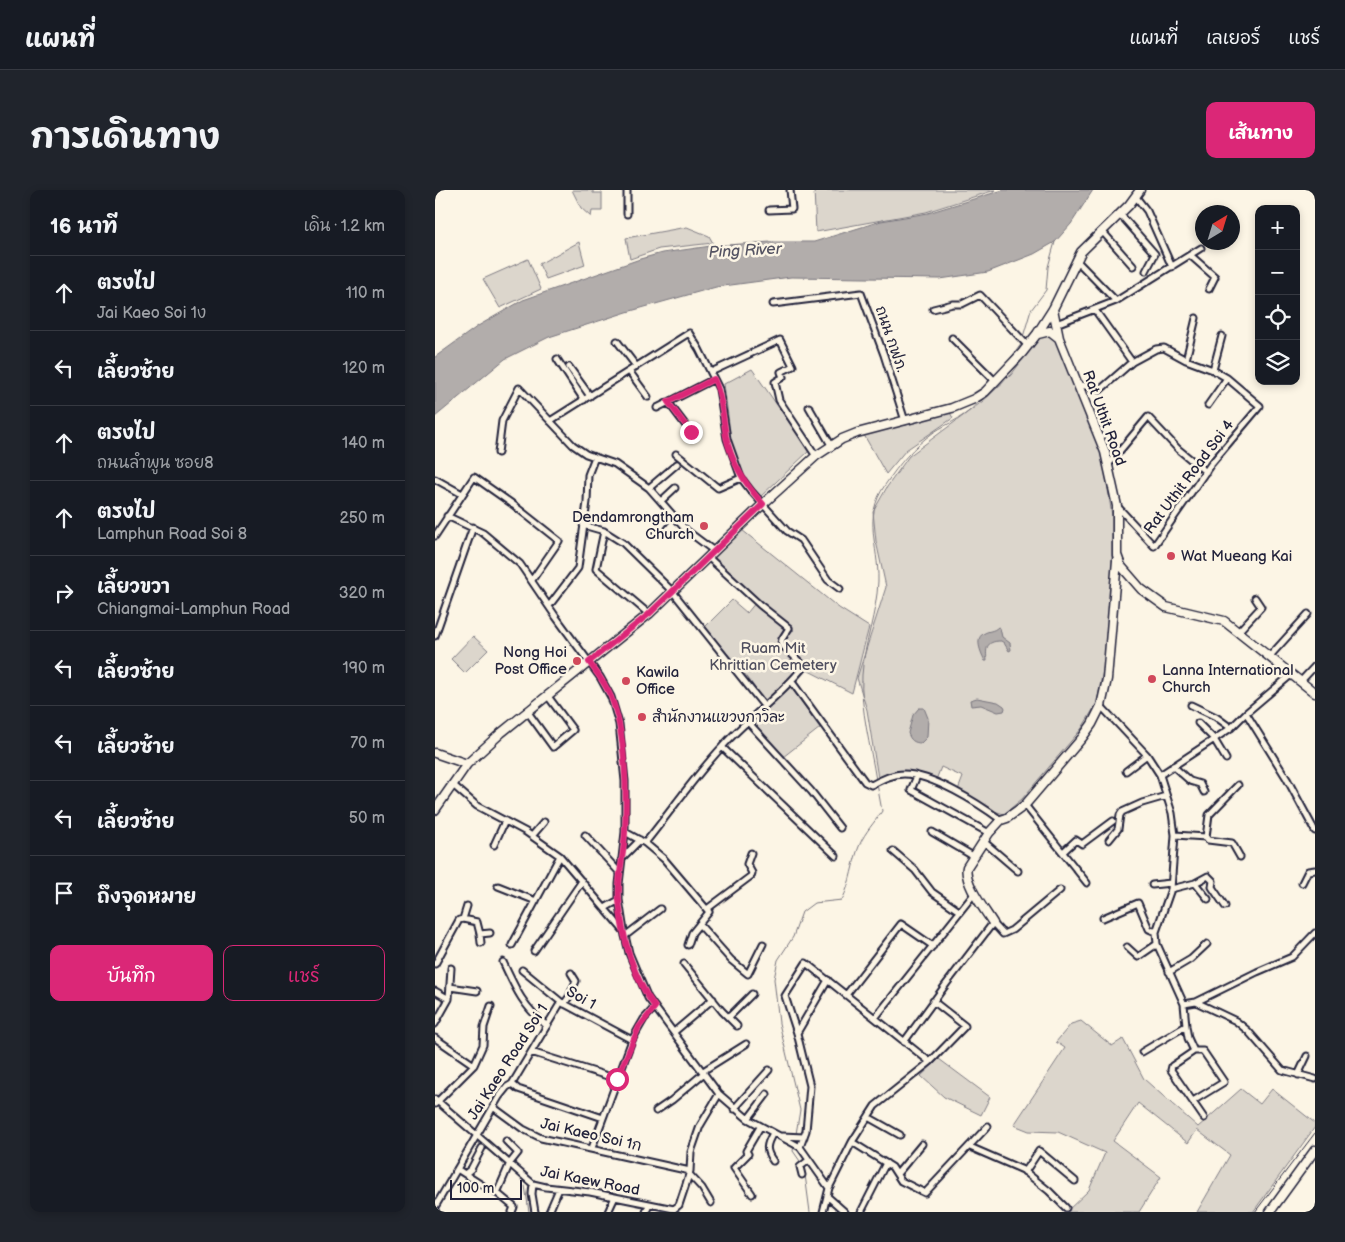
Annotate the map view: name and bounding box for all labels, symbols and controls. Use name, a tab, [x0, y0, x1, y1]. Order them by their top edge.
text: แผนที่	[25, 25, 95, 54]
text: แผนที่	[1130, 28, 1178, 49]
text: เลเยอร์	[1206, 28, 1260, 49]
text: แชร์	[1288, 28, 1320, 49]
button: เส้นทาง	[1206, 102, 1315, 158]
text: การเดินทาง	[30, 116, 220, 159]
north arrow	[1195, 205, 1240, 250]
map controls	[1255, 205, 1300, 385]
button: +	[1255, 205, 1300, 250]
text: 16 นาที	[50, 214, 118, 239]
text: เดิน · 1.2 km	[304, 217, 385, 236]
water label: Ping River	[708, 240, 783, 262]
button: −	[1255, 250, 1300, 295]
text: ตรงไป	[97, 272, 155, 295]
icon: ahead	[50, 279, 78, 307]
text: 110 m	[346, 284, 385, 303]
button: locate	[1255, 295, 1300, 340]
street label: ถนน กฟภ.	[871, 303, 911, 375]
text: Jai Kaeo Soi 1ง	[97, 304, 206, 323]
button: layers	[1255, 340, 1300, 385]
icon: left	[50, 354, 78, 382]
text: 120 m	[342, 359, 385, 378]
text: เลี้ยวซ้าย	[97, 361, 174, 384]
street label: Rat Uthit Road	[1078, 368, 1130, 468]
street label: Rat Uthit Road Soi 4	[1140, 416, 1238, 538]
route end	[680, 421, 703, 444]
text: ตรงไป	[97, 422, 155, 445]
icon: ahead	[50, 429, 78, 457]
text: 140 m	[342, 434, 385, 453]
text: ถนนลำพูน ซอย8	[97, 454, 214, 473]
text: ตรงไป	[97, 501, 155, 524]
icon: ahead	[50, 504, 78, 532]
place label: Dendamrongtham Church	[572, 508, 694, 544]
text: 250 m	[339, 509, 385, 528]
marker: Dendamrongtham Church	[698, 520, 710, 532]
text: Lamphun Road Soi 8	[97, 525, 247, 544]
place label: Wat Mueang Kai	[1181, 547, 1292, 566]
marker: Wat Mueang Kai	[1165, 550, 1177, 562]
text: เลี้ยวขวา	[97, 576, 170, 599]
icon: right	[50, 579, 78, 607]
text: 320 m	[339, 584, 385, 603]
text: Chiangmai-Lamphun Road	[97, 600, 290, 619]
park label: Ruam Mit Khrittian Cemetery	[709, 639, 837, 675]
place label: Nong Hoi Post Office	[495, 643, 567, 679]
icon: left	[50, 654, 78, 682]
marker: Nong Hoi Post Office	[571, 655, 583, 667]
text: 190 m	[343, 659, 385, 678]
text: เลี้ยวซ้าย	[97, 661, 174, 684]
place label: Lanna International Church	[1162, 661, 1294, 697]
place label: Kawila Office	[636, 663, 679, 699]
marker: Lanna International Church	[1146, 673, 1158, 685]
marker: Kawila Office	[620, 675, 632, 687]
place label: สำนักงานแขวงกาวิละ	[652, 708, 785, 727]
marker: สำนักงานแขวงกาวิละ	[636, 711, 648, 723]
icon: left	[50, 729, 78, 757]
text: 70 m	[350, 734, 385, 753]
text: เลี้ยวซ้าย	[97, 736, 174, 759]
icon: left	[50, 804, 78, 832]
text: 50 m	[349, 809, 385, 828]
text: เลี้ยวซ้าย	[97, 811, 174, 834]
icon: arrive	[50, 879, 78, 907]
text: ถึงจุดหมาย	[97, 886, 196, 909]
button: บันทึก	[50, 945, 213, 1001]
button: แชร์	[223, 945, 385, 1001]
street label: Soi 1	[563, 982, 599, 1014]
street label: Jai Kaeo Road Soi 1	[464, 1001, 552, 1123]
route start	[606, 1068, 629, 1091]
street label: Jai Kaeo Soi 1ก	[539, 1114, 643, 1156]
street label: Jai Kaew Road	[539, 1162, 641, 1200]
scale bar	[450, 1177, 523, 1200]
text: 100 m	[457, 1180, 494, 1197]

